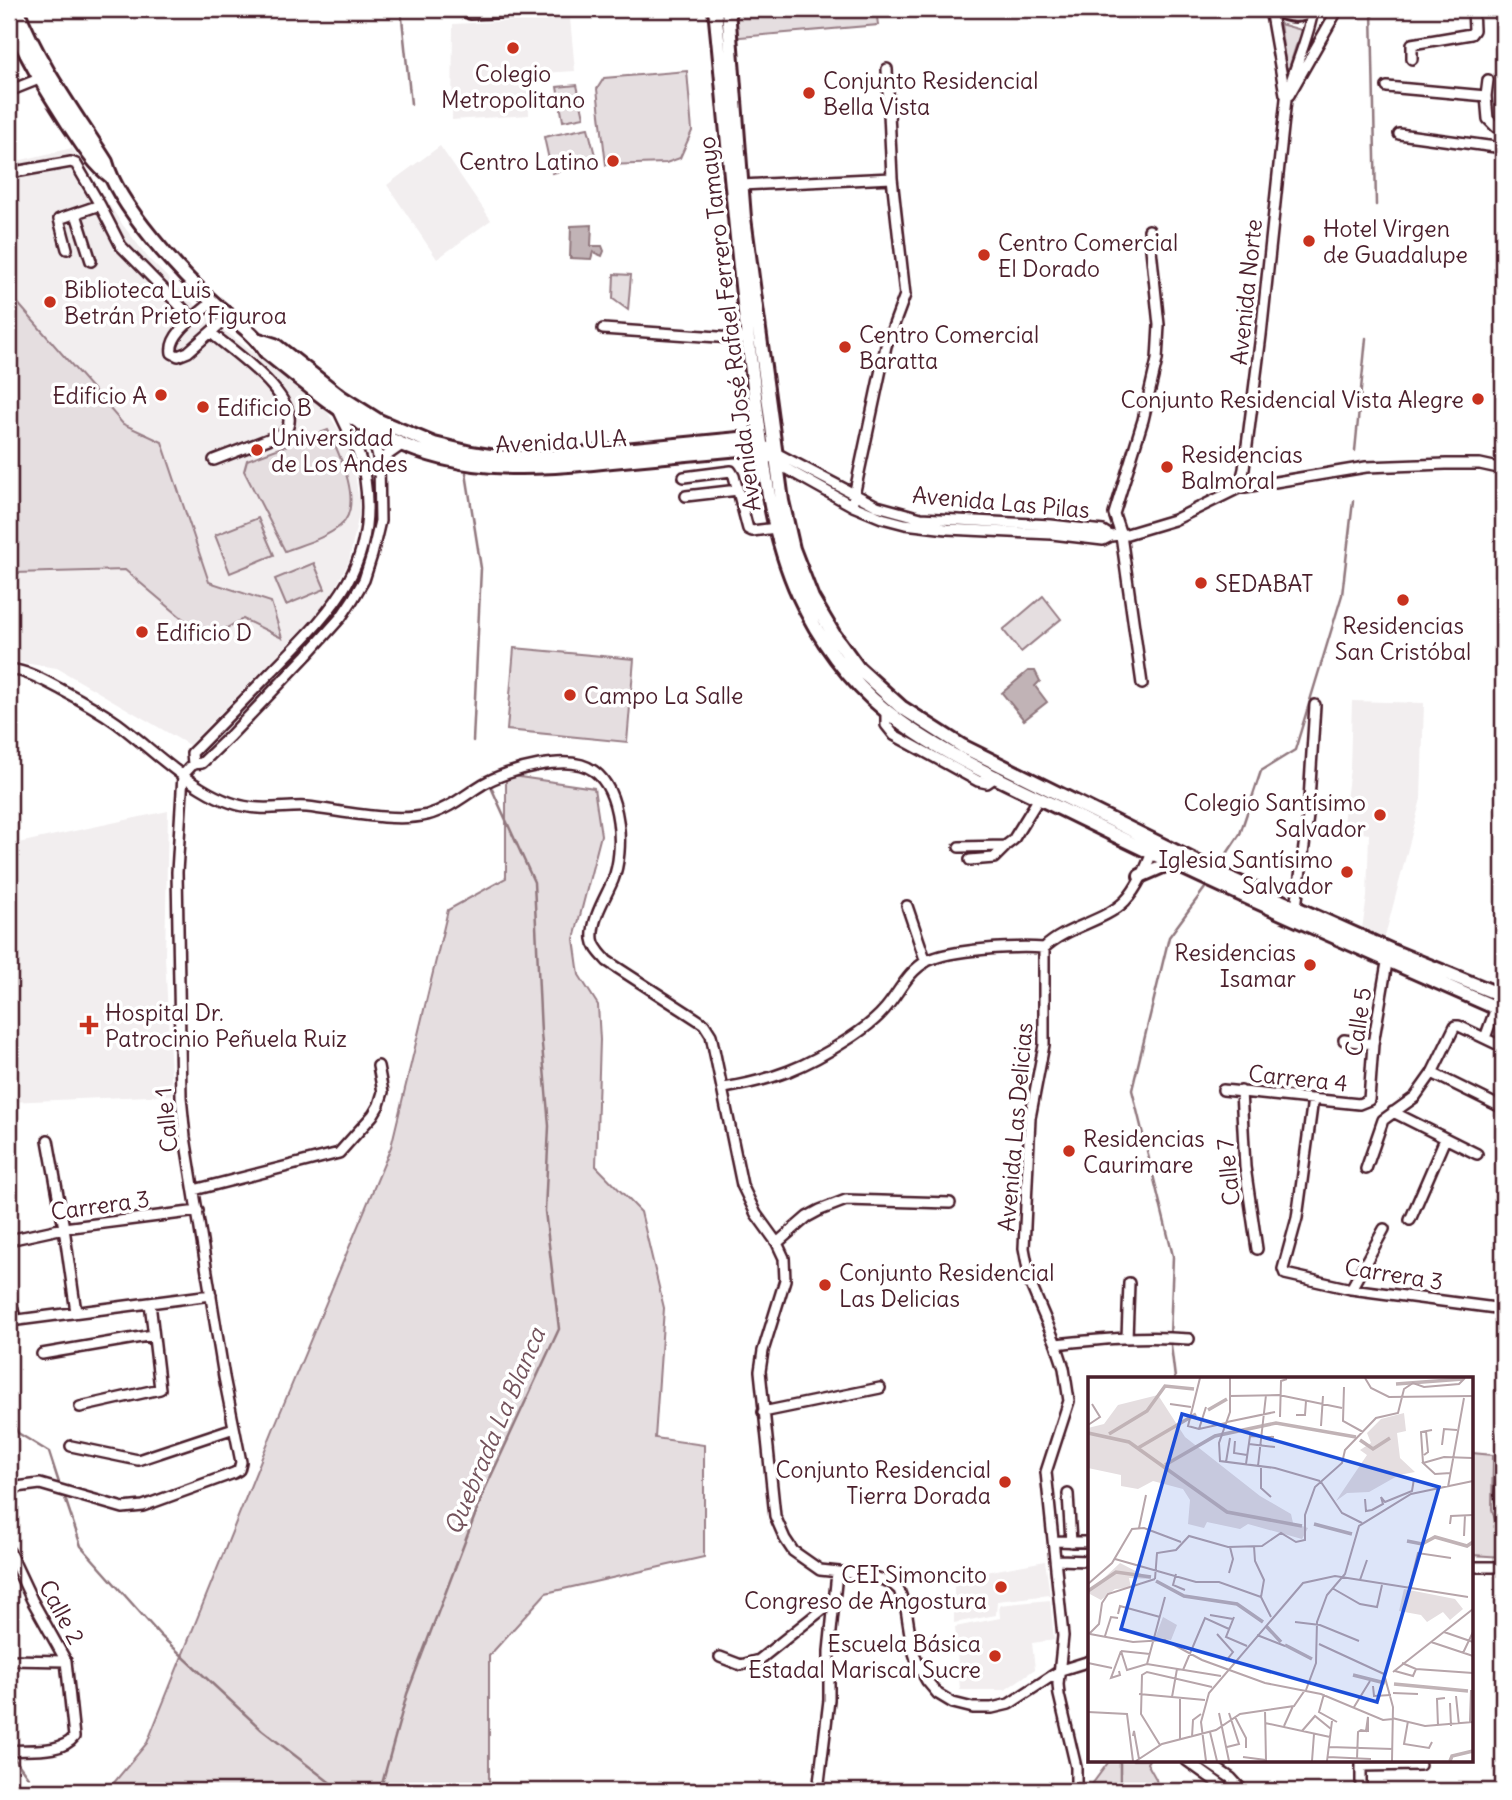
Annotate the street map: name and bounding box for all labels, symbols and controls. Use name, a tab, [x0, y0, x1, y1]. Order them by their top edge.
marker: Colegio Metropolitano	[505, 40, 521, 56]
place label: Colegio Metropolitano	[441, 59, 585, 114]
place label: Conjunto Residencial Bella Vista	[823, 66, 1038, 121]
marker: Conjunto Residencial Bella Vista	[801, 85, 817, 101]
street label: Avenida José Rafael Ferrero Tamayo	[692, 135, 766, 513]
place label: Centro Latino	[459, 147, 599, 176]
marker: Centro Latino	[605, 153, 621, 169]
place label: Hotel Virgen de Guadalupe	[1323, 214, 1468, 269]
street label: Avenida Norte	[1224, 218, 1268, 366]
place label: Centro Comercial El Dorado	[998, 228, 1178, 283]
marker: Hotel Virgen de Guadalupe	[1301, 233, 1317, 249]
marker: Centro Comercial El Dorado	[976, 247, 992, 263]
place label: Biblioteca Luis Betrán Prieto Figuroa	[64, 275, 287, 330]
marker: Biblioteca Luis Betrán Prieto Figuroa	[42, 294, 58, 310]
place label: Centro Comercial Baratta	[859, 320, 1039, 375]
marker: Centro Comercial Baratta	[837, 339, 853, 355]
place label: Edificio A	[52, 381, 147, 410]
place label: Conjunto Residencial Vista Alegre	[1121, 385, 1464, 414]
marker: Edificio A	[153, 387, 169, 403]
marker: Conjunto Residencial Vista Alegre	[1470, 391, 1486, 407]
place label: Edificio B	[217, 393, 312, 422]
marker: Edificio B	[195, 399, 211, 415]
place label: Universidad de Los Andes	[271, 423, 408, 478]
street label: Avenida ULA	[494, 423, 628, 459]
place label: Residencias Balmoral	[1181, 440, 1303, 495]
marker: Universidad de Los Andes	[249, 442, 265, 458]
marker: Residencias Balmoral	[1159, 459, 1175, 475]
street label: Avenida Las Pilas	[911, 480, 1091, 524]
place label: SEDABAT	[1215, 569, 1313, 598]
marker: SEDABAT	[1193, 575, 1209, 591]
marker: Residencias San Cristóbal	[1395, 592, 1411, 608]
place label: Residencias San Cristóbal	[1335, 611, 1471, 666]
place label: Edificio D	[156, 618, 252, 647]
marker: Edificio D	[134, 624, 150, 640]
place label: Campo La Salle	[584, 681, 743, 710]
marker: Campo La Salle	[562, 687, 578, 703]
place label: Colegio Santísimo Salvador	[1184, 788, 1367, 843]
marker: Colegio Santísimo Salvador	[1372, 807, 1388, 823]
place label: Iglesia Santísimo Salvador	[1158, 845, 1334, 900]
marker: Iglesia Santísimo Salvador	[1339, 864, 1355, 880]
place label: Residencias Isamar	[1174, 938, 1297, 993]
marker: Residencias Isamar	[1302, 957, 1318, 973]
street label: Calle 5	[1339, 986, 1377, 1058]
place label: Hospital Dr. Patrocinio Peñuela Ruiz	[105, 998, 347, 1053]
marker: Hospital Dr. Patrocinio Peñuela Ruiz	[79, 1015, 99, 1035]
street label: Avenida Las Delicias	[991, 1021, 1039, 1233]
street label: Carrera 4	[1247, 1058, 1349, 1098]
street label: Calle 1	[148, 1086, 184, 1154]
place label: Residencias Caurimare	[1083, 1124, 1205, 1179]
street label: Calle 7	[1210, 1137, 1246, 1207]
marker: Residencias Caurimare	[1061, 1143, 1077, 1159]
street label: Carrera 3	[49, 1184, 151, 1226]
street label: Carrera 3	[1343, 1252, 1445, 1296]
place label: Conjunto Residencial Las Delicias	[839, 1258, 1054, 1313]
marker: Conjunto Residencial Las Delicias	[817, 1277, 833, 1293]
water label: Quebrada La Blanca	[437, 1322, 552, 1539]
inset map	[1088, 1377, 1474, 1762]
place label: Conjunto Residencial Tierra Dorada	[776, 1455, 991, 1510]
marker: Conjunto Residencial Tierra Dorada	[997, 1474, 1013, 1490]
place label: CEI Simoncito Congreso de Angostura	[744, 1560, 987, 1615]
street label: Calle 2	[33, 1575, 91, 1649]
marker: CEI Simoncito Congreso de Angostura	[993, 1579, 1009, 1595]
place label: Escuela Básica Estadal Mariscal Sucre	[748, 1629, 981, 1684]
marker: Escuela Básica Estadal Mariscal Sucre	[987, 1648, 1003, 1664]

